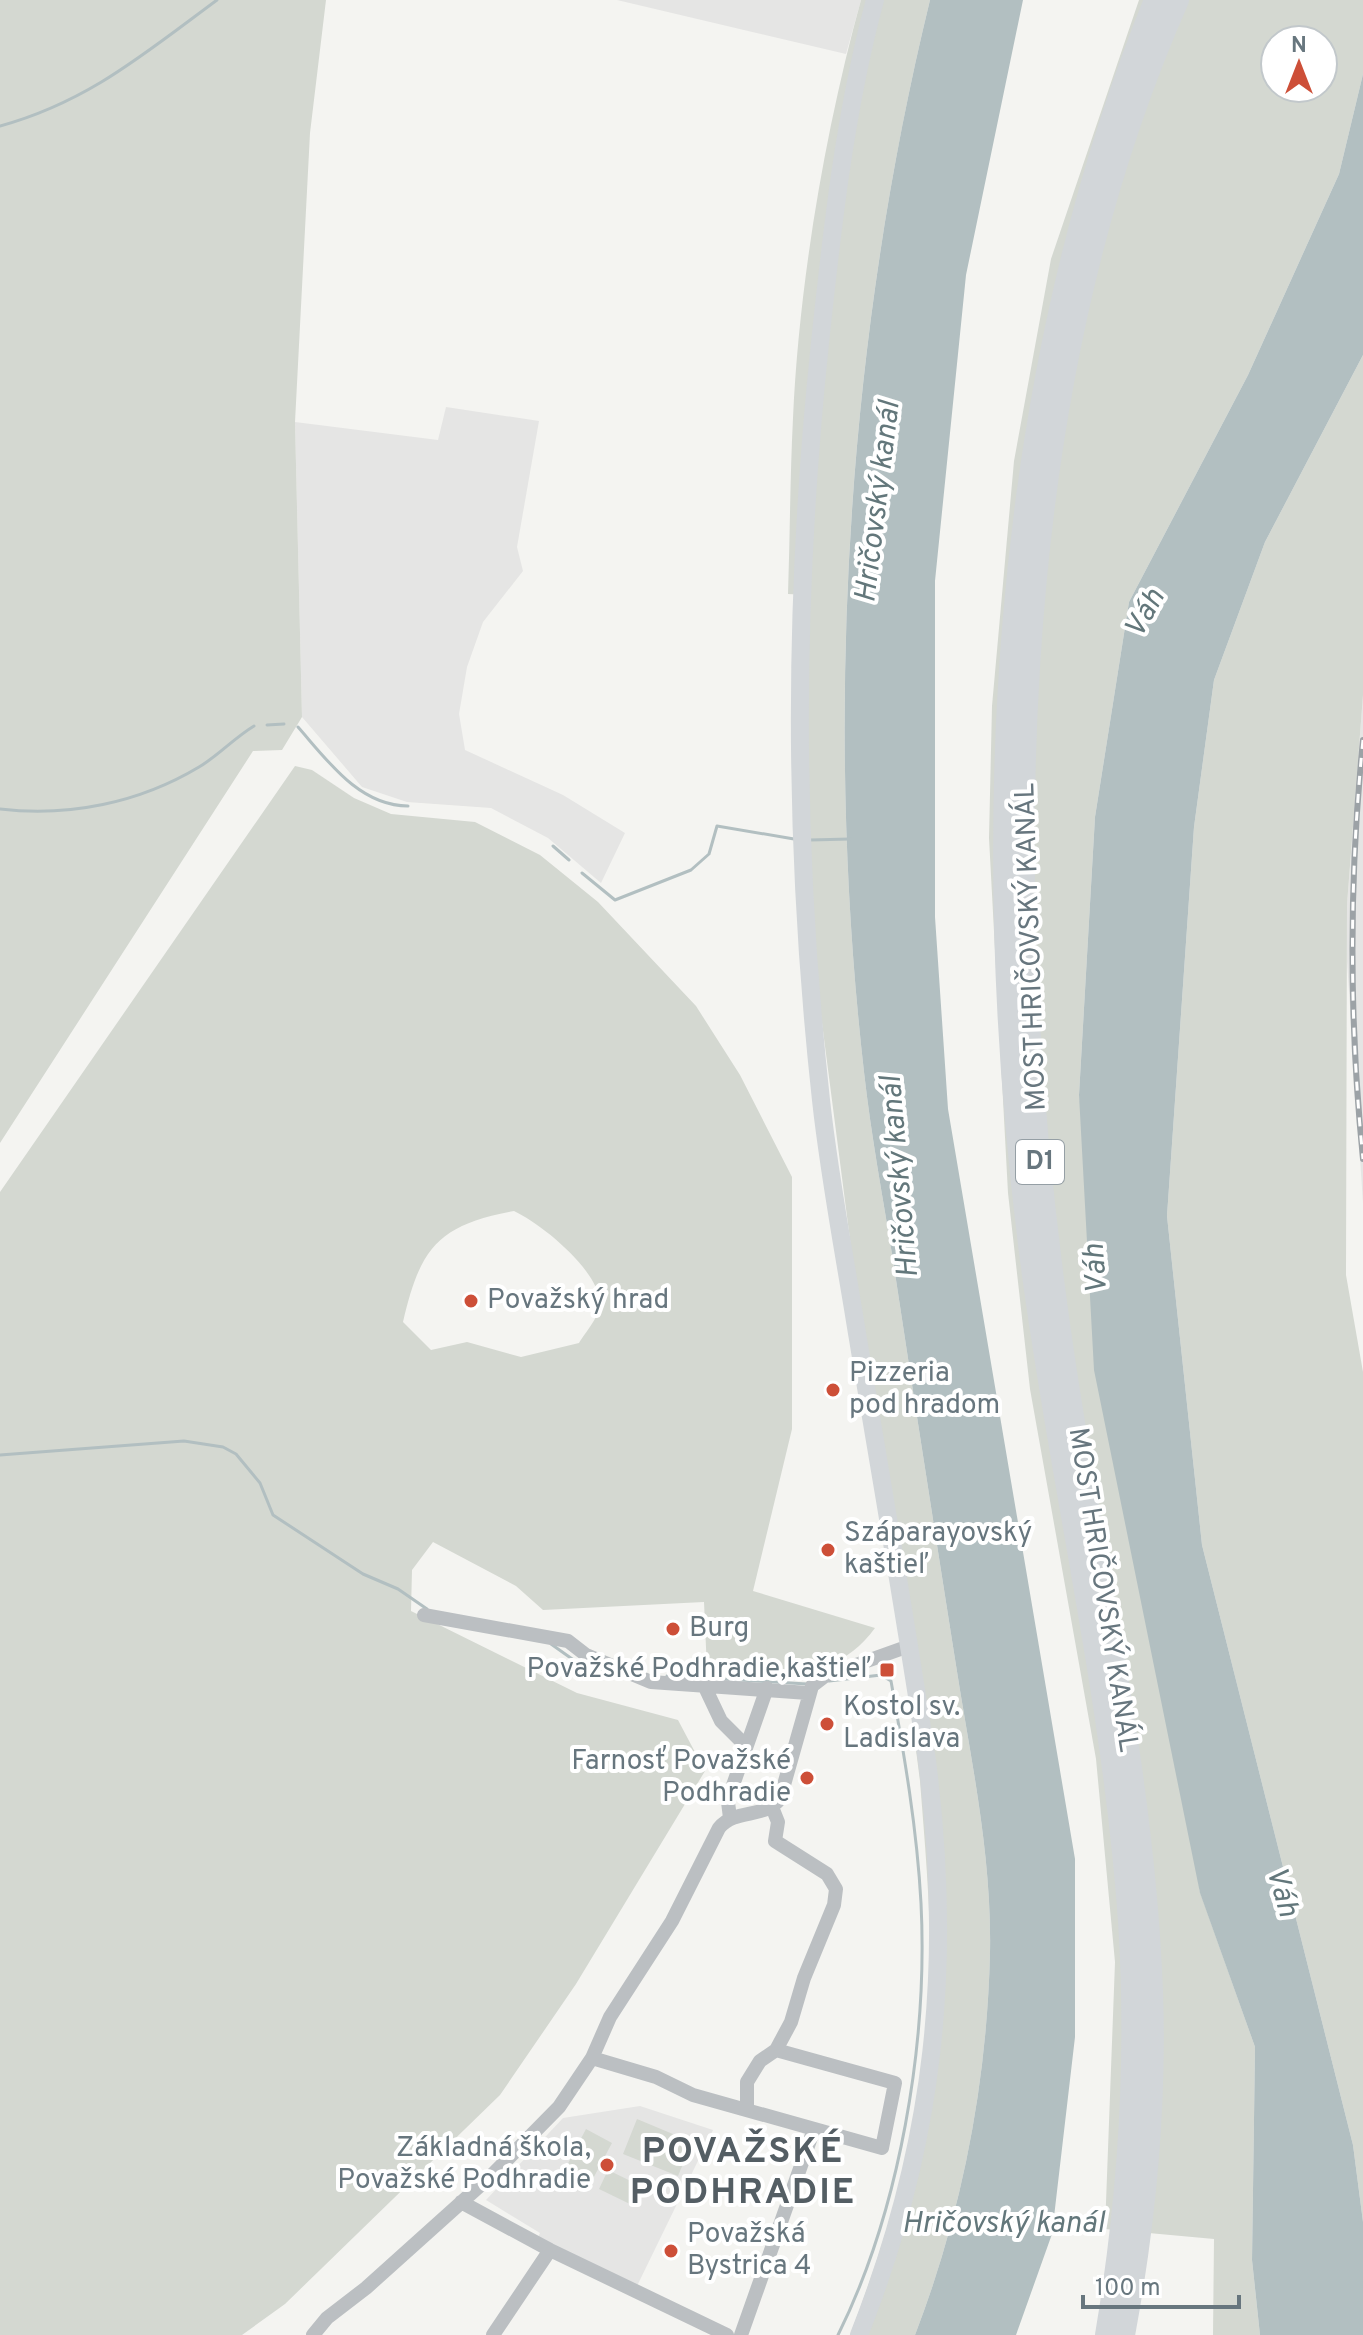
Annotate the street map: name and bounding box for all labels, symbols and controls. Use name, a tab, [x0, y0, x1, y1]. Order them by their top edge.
north arrow	[1259, 24, 1339, 104]
text: N	[1291, 33, 1307, 60]
water label: Hričovský kanál	[848, 398, 910, 605]
water label: Váh	[1118, 583, 1174, 645]
street label: MOST HRIČOVSKÝ KANÁL	[1006, 782, 1056, 1112]
water label: Hričovský kanál	[874, 1073, 928, 1280]
road number: D1	[1016, 1140, 1064, 1184]
water label: Váh	[1077, 1243, 1117, 1295]
place label: Považský hrad	[487, 1283, 669, 1319]
marker: Považský hrad	[462, 1292, 480, 1310]
place label: Pizzeria pod hradom	[849, 1356, 1000, 1424]
marker: Pizzeria pod hradom	[824, 1381, 842, 1399]
street label: MOST HRIČOVSKÝ KANÁL	[1059, 1425, 1147, 1755]
place label: Száparayovský kaštieľ	[844, 1516, 1032, 1584]
marker: Száparayovský kaštieľ	[819, 1541, 837, 1559]
place label: Burg	[689, 1611, 749, 1647]
marker: Burg	[664, 1620, 682, 1638]
place label: Považské Podhradie,kaštieľ	[526, 1652, 871, 1688]
marker: Považské Podhradie,kaštieľ	[878, 1661, 896, 1679]
place label: Kostol sv. Ladislava	[843, 1690, 960, 1758]
marker: Kostol sv. Ladislava	[818, 1715, 836, 1733]
place label: Farnosť Považské Podhradie	[571, 1744, 791, 1812]
marker: Farnosť Považské Podhradie	[798, 1769, 816, 1787]
water label: Váh	[1256, 1863, 1306, 1921]
district label: POVAŽSKÉ PODHRADIE	[630, 2128, 856, 2217]
place label: Základná škola, Považské Podhradie	[337, 2131, 591, 2199]
marker: Základná škola, Považské Podhradie	[598, 2156, 616, 2174]
water label: Hričovský kanál	[902, 2206, 1106, 2243]
place label: Považská Bystrica 4	[687, 2217, 811, 2285]
marker: Považská Bystrica 4	[662, 2242, 680, 2260]
scale bar	[1083, 2259, 1239, 2309]
text: 100 m	[1095, 2274, 1161, 2304]

